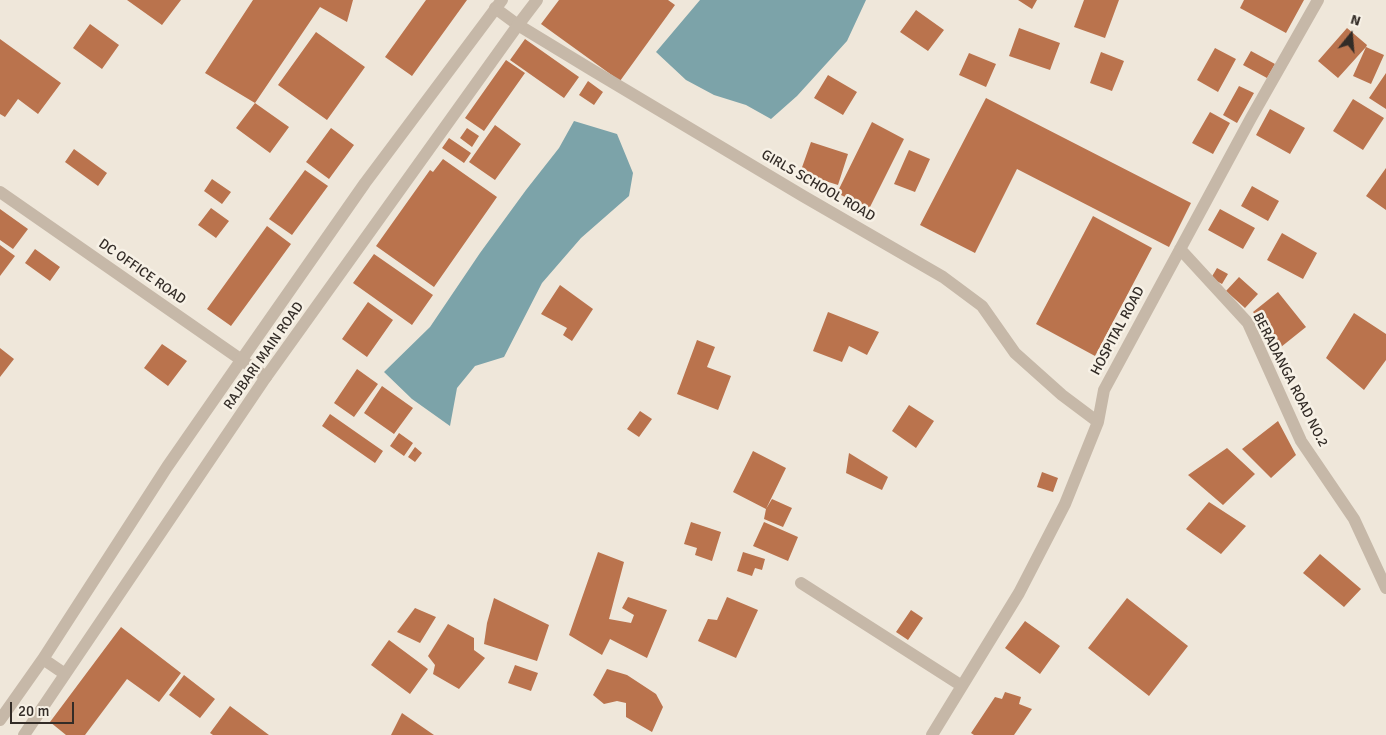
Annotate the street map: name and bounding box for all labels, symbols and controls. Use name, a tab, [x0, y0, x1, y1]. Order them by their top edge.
north arrow	[1326, 10, 1376, 60]
text: N	[1348, 11, 1363, 30]
street label: GIRLS SCHOOL ROAD	[758, 147, 878, 225]
street label: DC OFFICE ROAD	[95, 236, 189, 308]
street label: HOSPITAL ROAD	[1088, 284, 1148, 378]
street label: RAJBARI MAIN ROAD	[221, 299, 307, 413]
street label: BERADANGA ROAD NO.2	[1249, 310, 1331, 450]
scale bar	[12, 692, 76, 724]
text: 20 m	[18, 702, 49, 720]

